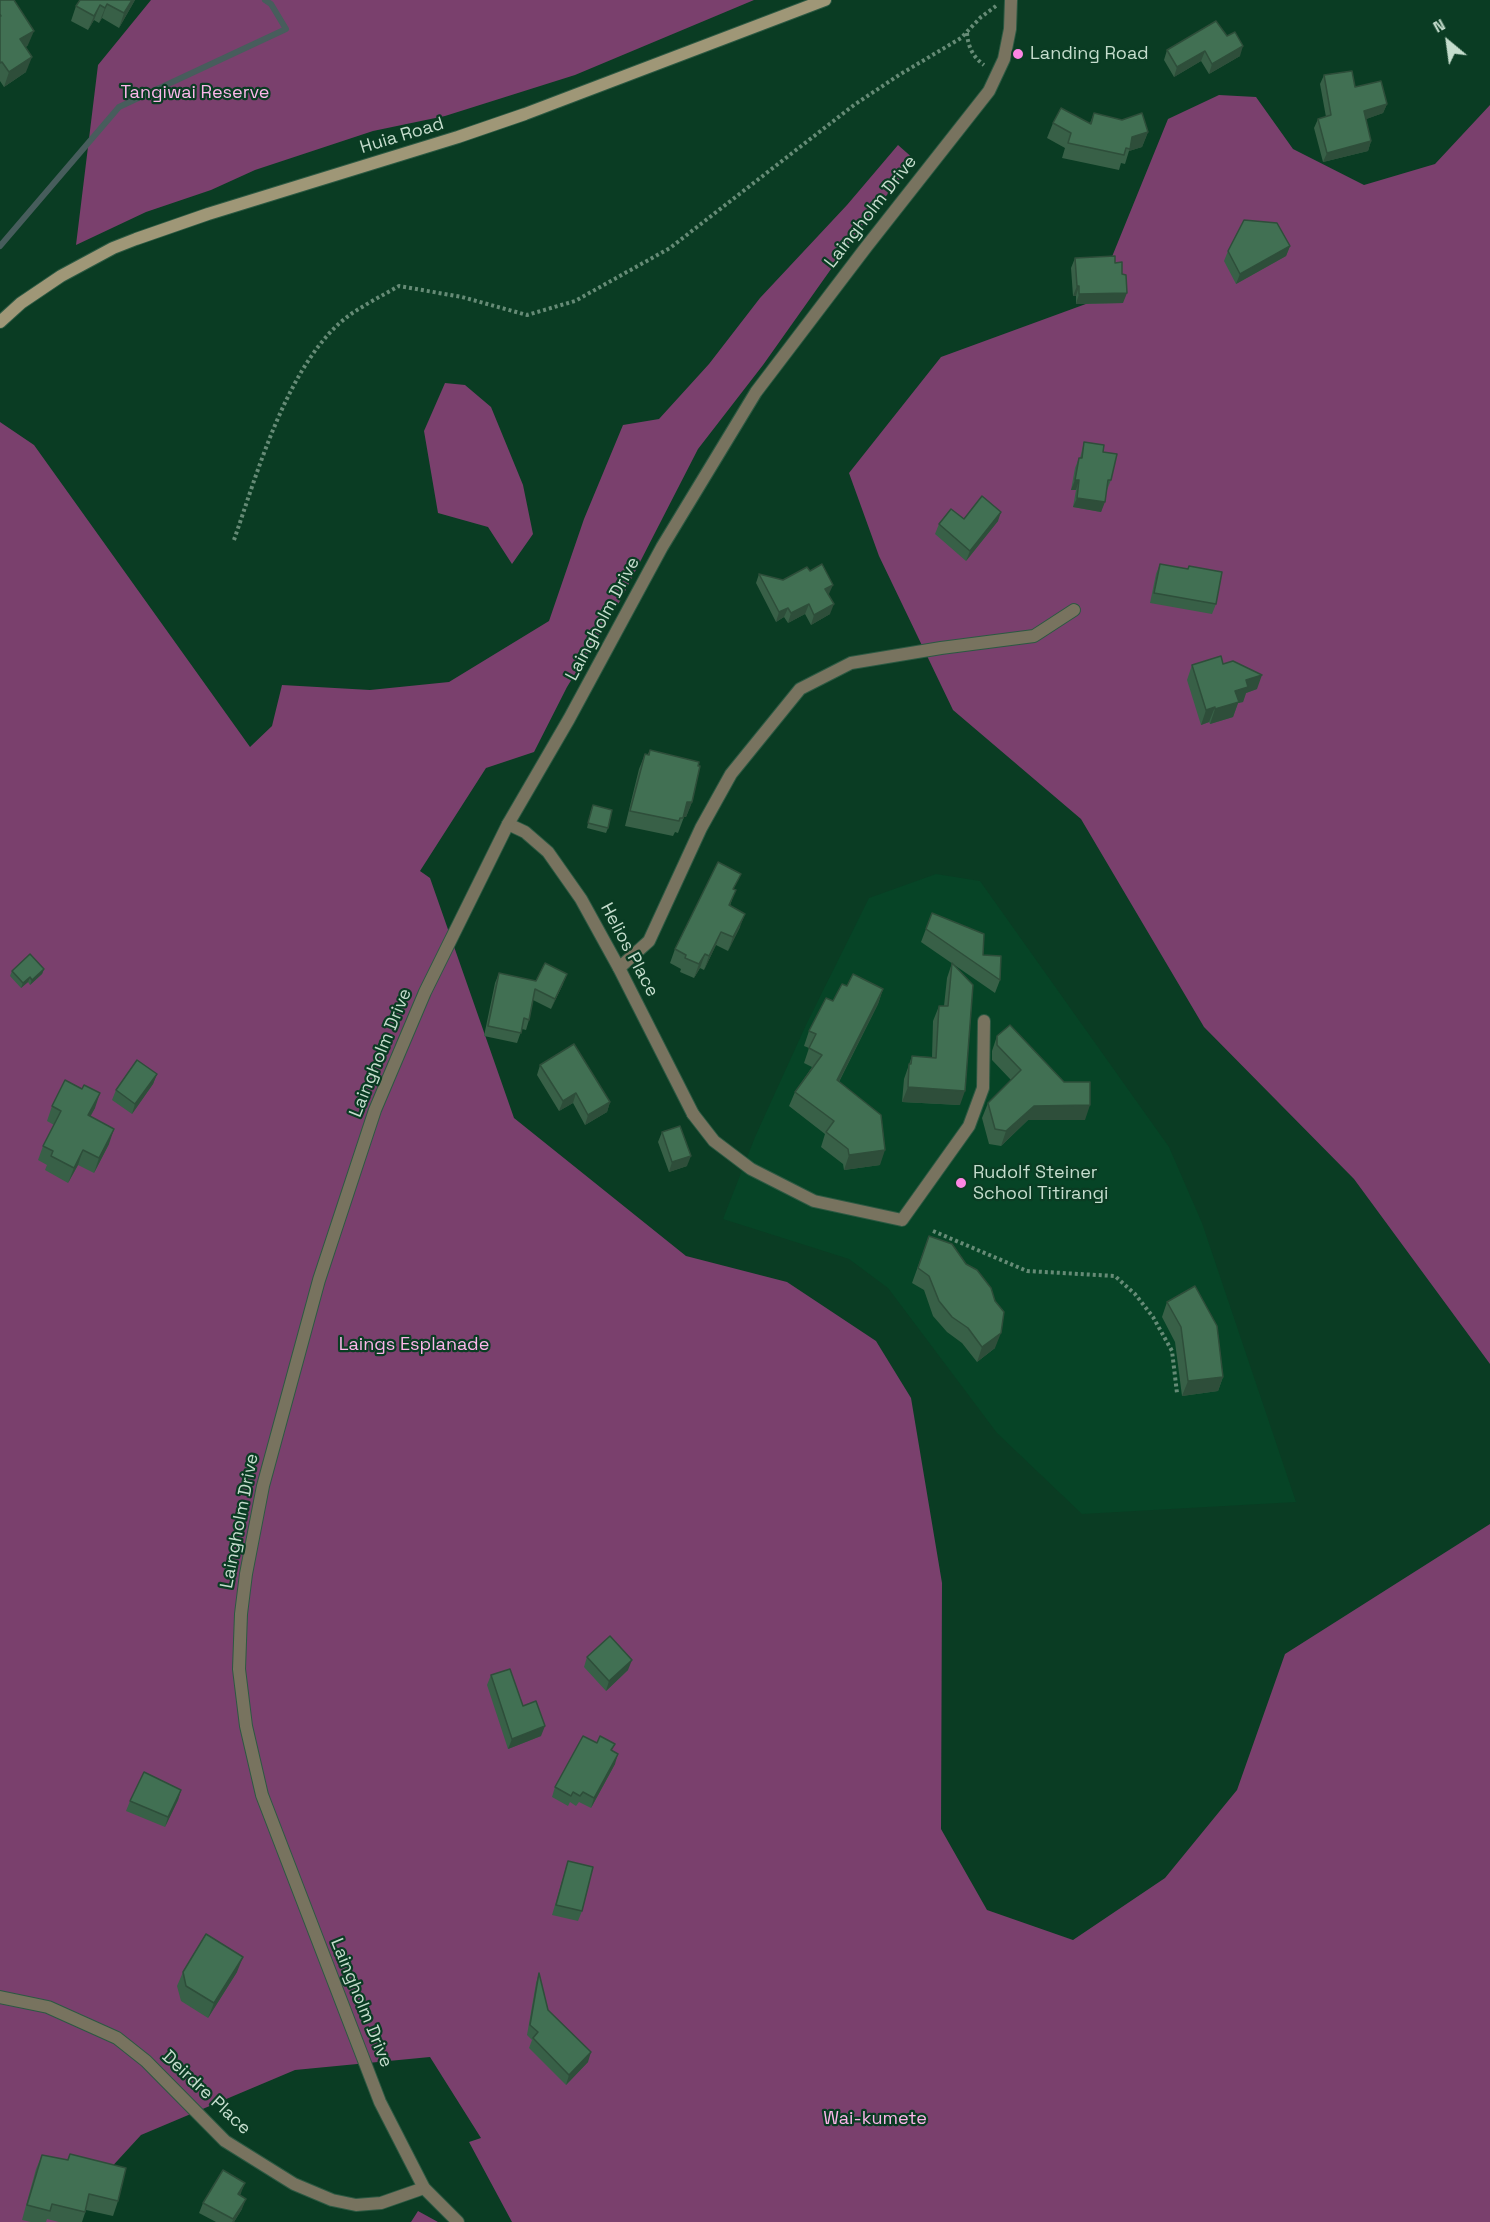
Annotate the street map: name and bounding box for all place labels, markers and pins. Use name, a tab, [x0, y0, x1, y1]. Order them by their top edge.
place label: Landing Road	[1030, 43, 1149, 65]
marker: Landing Road	[1011, 47, 1025, 61]
place label: Rudolf Steiner School Titirangi	[973, 1162, 1108, 1204]
marker: Rudolf Steiner School Titirangi	[954, 1176, 968, 1190]

